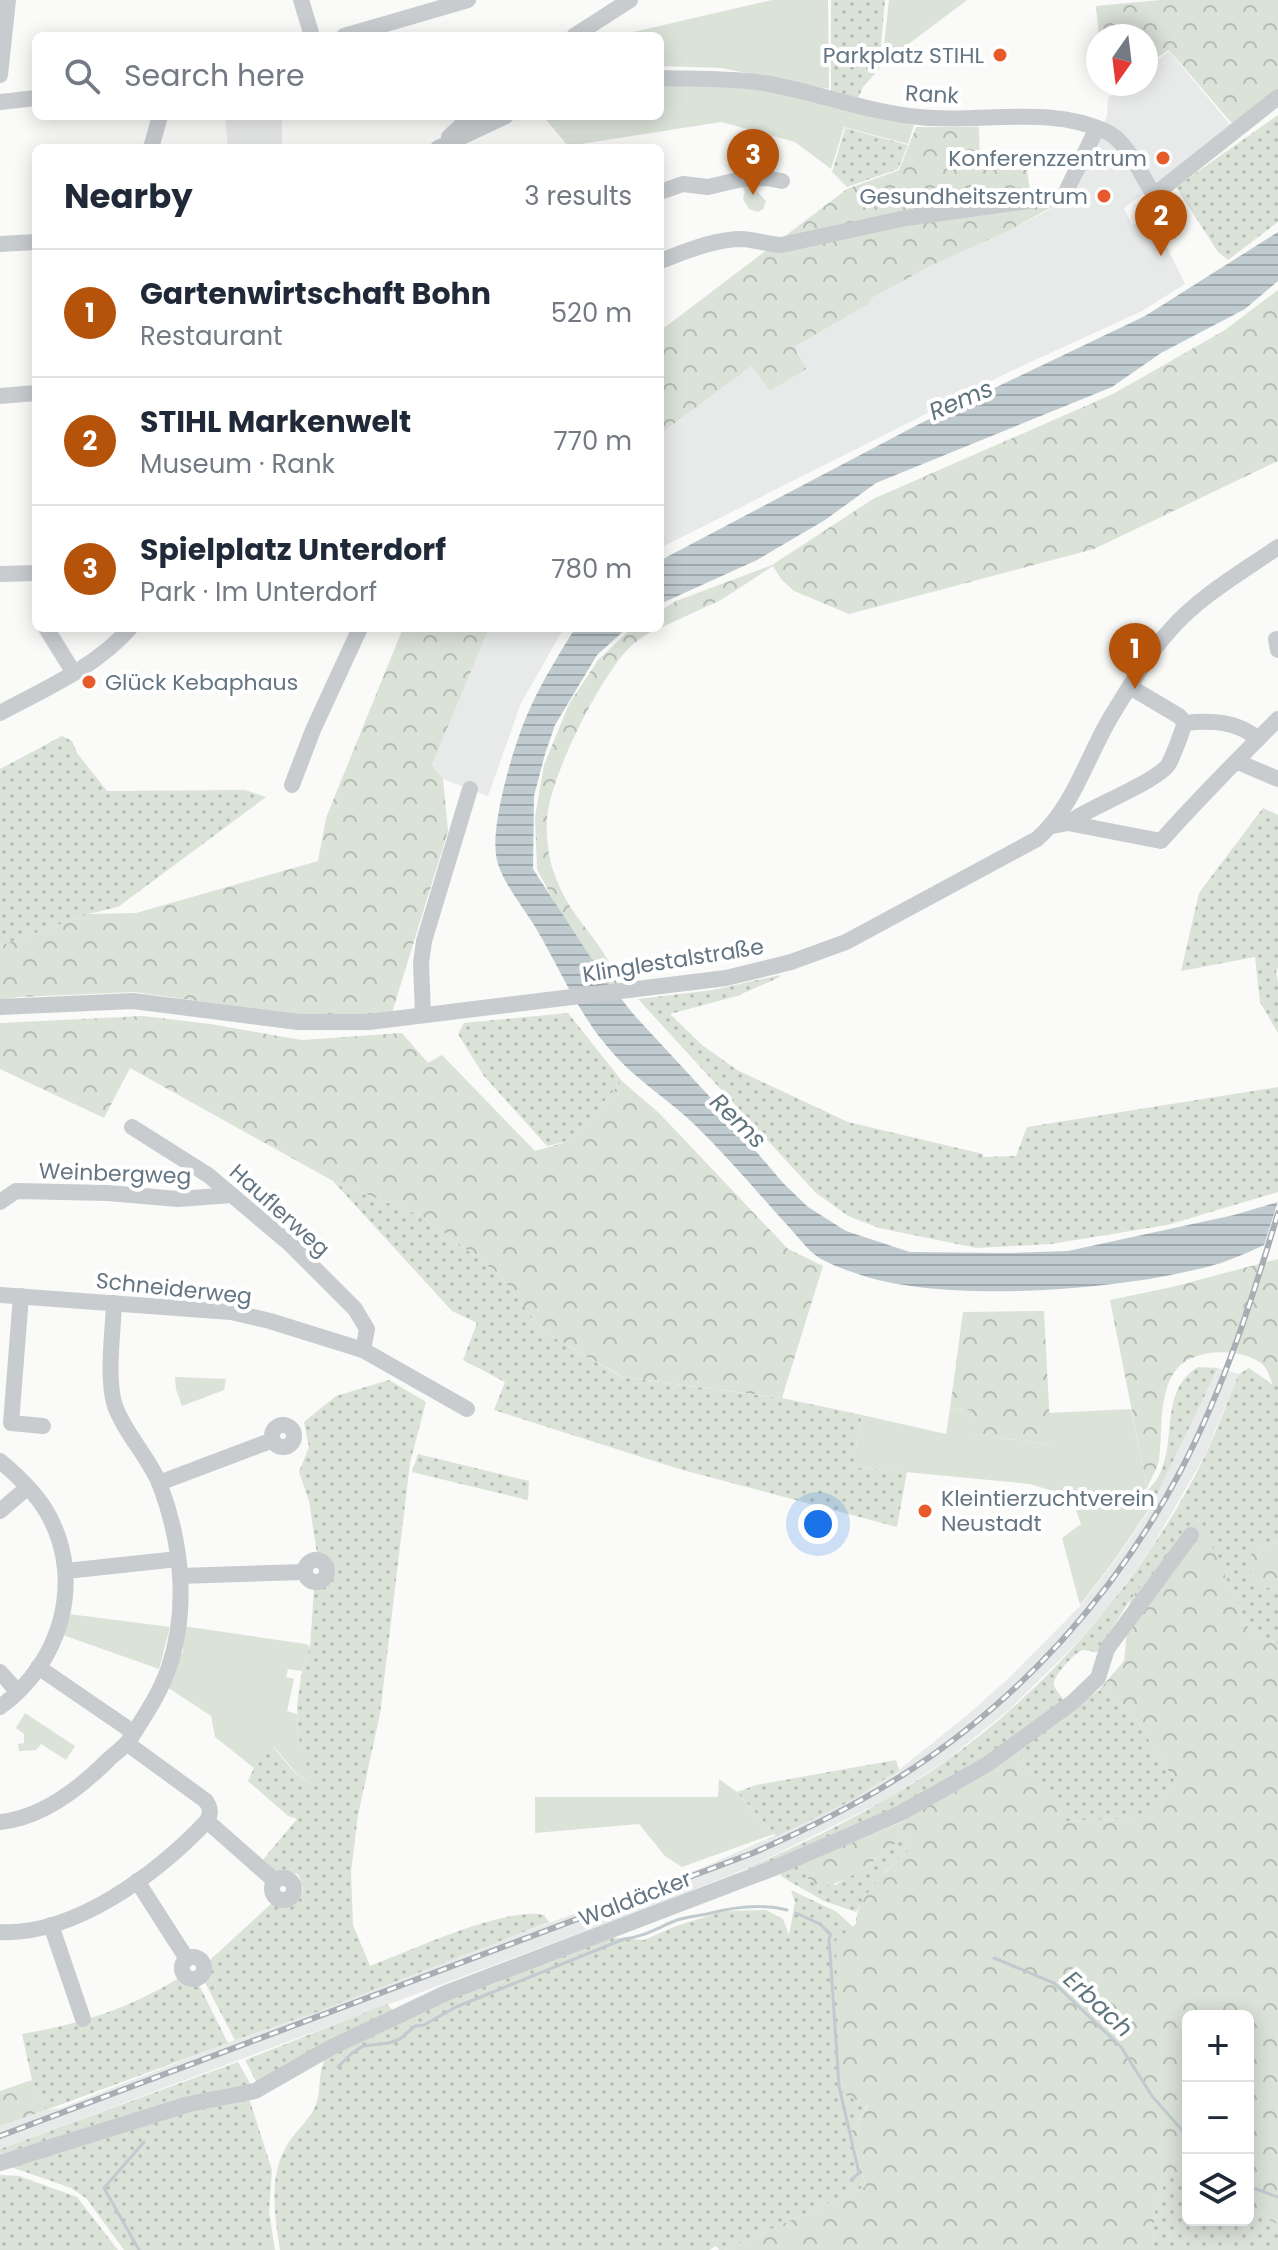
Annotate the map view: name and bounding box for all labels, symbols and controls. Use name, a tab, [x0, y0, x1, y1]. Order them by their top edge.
north arrow	[1086, 24, 1158, 96]
search box	[32, 32, 664, 120]
place label: Parkplatz STIHL	[823, 40, 984, 71]
marker: Parkplatz STIHL	[991, 46, 1009, 64]
icon: search	[60, 54, 104, 98]
text: Search here	[124, 54, 305, 97]
street label: Rank	[904, 78, 960, 111]
pin: 3	[727, 129, 779, 195]
place label: Konferenzzentrum	[948, 143, 1147, 174]
marker: Konferenzzentrum	[1154, 149, 1172, 167]
text: Nearby	[64, 172, 193, 220]
text: 3 results	[524, 178, 632, 214]
place label: Gesundheitszentrum	[859, 181, 1088, 212]
marker: Gesundheitszentrum	[1095, 187, 1113, 205]
pin: 2	[1135, 190, 1187, 256]
text: Gartenwirtschaft Bohn	[140, 272, 491, 315]
text: 1	[85, 295, 95, 331]
text: 520 m	[551, 295, 632, 331]
text: Restaurant	[140, 318, 283, 354]
water label: Rems	[924, 371, 998, 428]
text: STIHL Markenwelt	[140, 400, 411, 443]
text: 2	[83, 423, 97, 459]
text: 770 m	[554, 423, 632, 459]
text: Museum · Rank	[140, 446, 335, 482]
text: Spielplatz Unterdorf	[140, 528, 446, 571]
text: 3	[82, 551, 98, 587]
text: 780 m	[551, 551, 632, 587]
text: Park · Im Unterdorf	[140, 574, 377, 610]
pin: 1	[1109, 623, 1161, 689]
place label: Glück Kebaphaus	[105, 667, 298, 698]
marker: Glück Kebaphaus	[80, 673, 98, 691]
street label: Klinglestalstraße	[580, 931, 766, 990]
water label: Rems	[703, 1086, 774, 1156]
street label: Weinbergweg	[38, 1155, 192, 1192]
street label: Hauflerweg	[223, 1157, 337, 1264]
street label: Schneiderweg	[94, 1265, 254, 1312]
place label: Kleintierzuchtverein Neustadt	[941, 1483, 1155, 1539]
marker: Kleintierzuchtverein Neustadt	[916, 1502, 934, 1520]
your location	[798, 1504, 838, 1544]
street label: Waldäcker	[575, 1863, 696, 1934]
water label: Erbach	[1057, 1963, 1140, 2044]
map controls	[1182, 2010, 1254, 2226]
button: +	[1182, 2010, 1254, 2082]
button: −	[1182, 2082, 1254, 2154]
button: layers	[1182, 2154, 1254, 2226]

